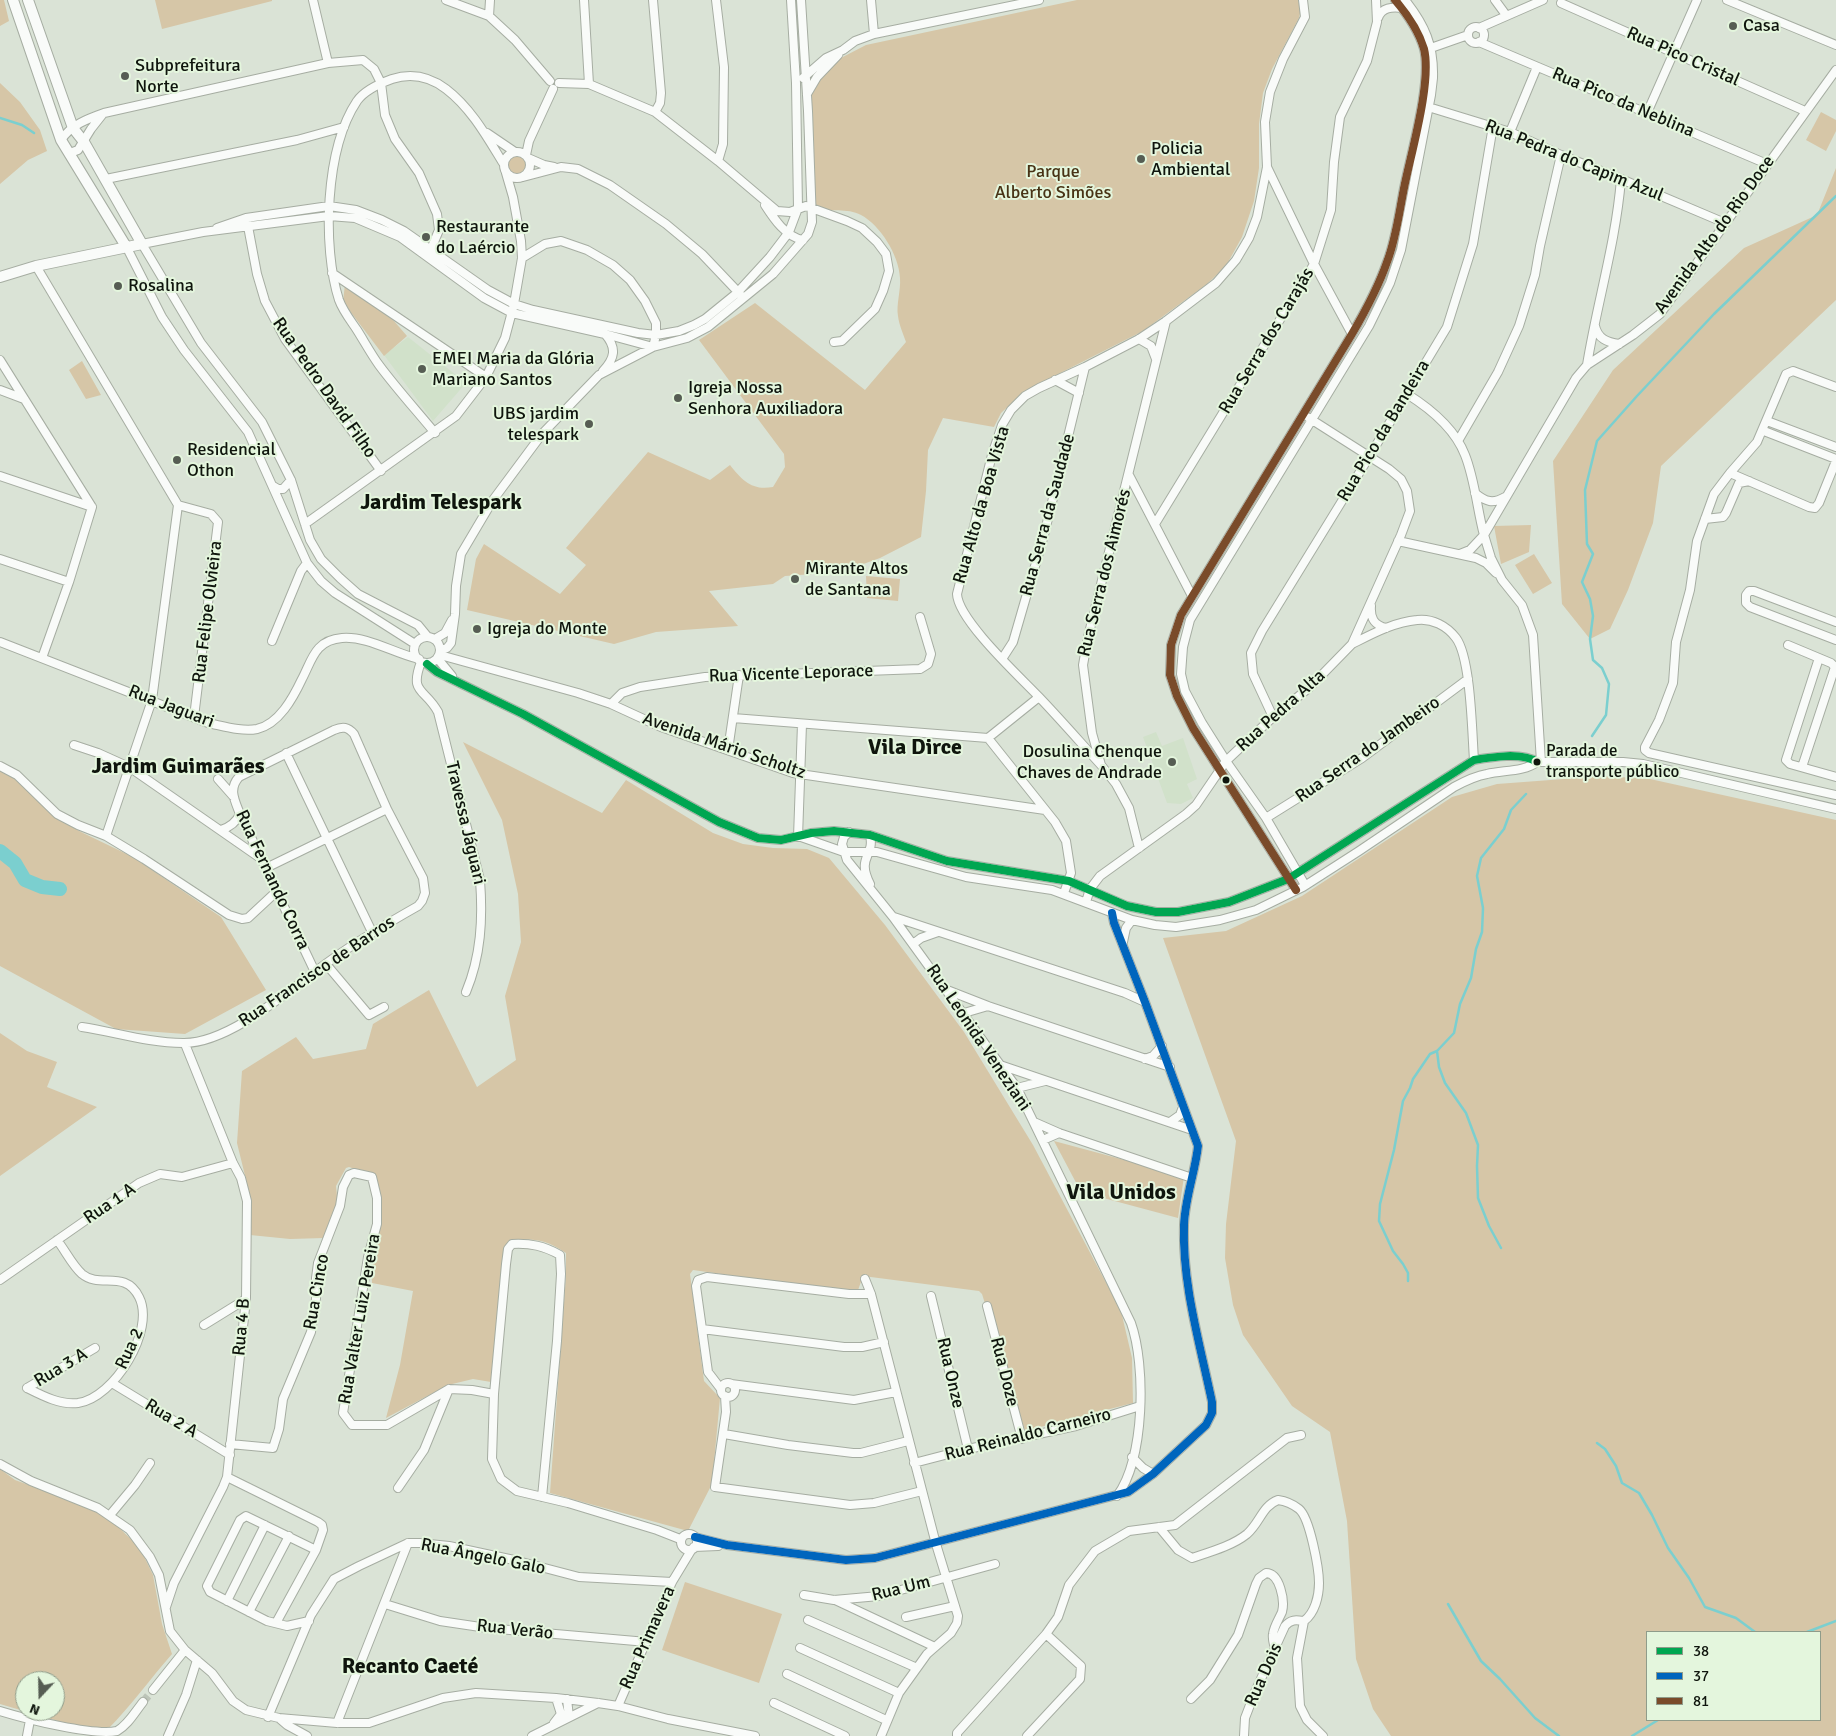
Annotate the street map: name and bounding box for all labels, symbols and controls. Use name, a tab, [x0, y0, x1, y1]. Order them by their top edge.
place label: Casa	[1743, 15, 1780, 37]
marker: Casa	[1727, 20, 1739, 32]
street label: Rua Pico Cristal	[1623, 22, 1743, 92]
place label: Subprefeitura Norte	[135, 55, 241, 98]
street label: Rua Pico da Neblina	[1549, 63, 1697, 143]
marker: Subprefeitura Norte	[119, 70, 131, 82]
street label: Rua Pedra do Capim Azul	[1481, 115, 1667, 207]
place label: Policia Ambiental	[1151, 138, 1230, 180]
street label: Avenida Alto do Rio Doce	[1650, 152, 1780, 318]
marker: Policia Ambiental	[1135, 153, 1147, 165]
park label: Parque Alberto Simões	[995, 161, 1111, 203]
place label: Restaurante do Laércio	[436, 216, 529, 258]
marker: Restaurante do Laércio	[420, 231, 432, 243]
street label: Rua Serra dos Carajás	[1215, 264, 1319, 418]
place label: Rosalina	[128, 275, 194, 297]
marker: Rosalina	[112, 280, 124, 292]
street label: Rua Pedro David Filho	[267, 314, 381, 462]
place label: EMEI Maria da Glória Mariano Santos	[432, 348, 594, 390]
street label: Rua Pico da Bandeira	[1333, 356, 1435, 506]
marker: EMEI Maria da Glória Mariano Santos	[416, 363, 428, 375]
place label: Igreja Nossa Senhora Auxiliadora	[688, 377, 843, 419]
marker: Igreja Nossa Senhora Auxiliadora	[672, 392, 684, 404]
place label: UBS jardim telespark	[493, 403, 579, 446]
marker: UBS jardim telespark	[583, 418, 595, 430]
street label: Rua Alto da Boa Vista	[949, 424, 1015, 586]
street label: Rua Serra da Saudade	[1016, 431, 1080, 599]
place label: Residencial Othon	[187, 439, 276, 482]
marker: Residencial Othon	[171, 454, 183, 466]
street label: Rua Serra dos Aimorés	[1074, 487, 1136, 659]
district label: Jardim Telespark	[360, 490, 522, 516]
street label: Rua Felipe Olvieira	[189, 540, 227, 684]
place label: Mirante Altos de Santana	[805, 558, 908, 600]
marker: Mirante Altos de Santana	[789, 573, 801, 585]
place label: Igreja do Monte	[487, 618, 607, 640]
marker: Igreja do Monte	[471, 623, 483, 635]
street label: Rua Vicente Leporace	[708, 660, 874, 688]
street label: Rua Pedra Alta	[1232, 665, 1330, 757]
street label: Rua Jaguari	[125, 681, 217, 733]
street label: Rua Serra do Jambeiro	[1292, 692, 1444, 808]
street label: Avenida Mário Scholtz	[640, 708, 808, 784]
district label: Vila Dirce	[868, 735, 962, 761]
place label: Dosulina Chenque Chaves de Andrade	[1017, 741, 1162, 784]
place label: Parada de transporte público	[1546, 742, 1679, 782]
district label: Jardim Guimarães	[91, 754, 265, 780]
marker: Dosulina Chenque Chaves de Andrade	[1166, 756, 1178, 768]
marker: Parada de transporte público	[1532, 757, 1542, 767]
street label: Travessa Jáguari	[440, 759, 490, 887]
unlabelled marker	[1221, 775, 1231, 785]
street label: Rua Fernando Corra	[230, 807, 314, 953]
street label: Rua Francisco de Barros	[235, 912, 399, 1032]
street label: Rua Leonida Veneziani	[921, 961, 1035, 1115]
street label: Rua 1 A	[80, 1179, 140, 1229]
district label: Vila Unidos	[1066, 1180, 1176, 1206]
street label: Rua Valter Luiz Pereira	[334, 1232, 386, 1406]
street label: Rua Cinco	[300, 1252, 334, 1332]
street label: Rua 4 B	[229, 1297, 255, 1357]
street label: Rua 2	[111, 1325, 149, 1373]
street label: Rua Doze	[985, 1335, 1023, 1409]
street label: Rua Onze	[931, 1336, 969, 1410]
street label: Rua 3 A	[31, 1344, 91, 1392]
street label: Rua 2 A	[141, 1395, 201, 1443]
street label: Rua Reinaldo Carneiro	[943, 1404, 1113, 1466]
street label: Rua Ângelo Galo	[419, 1534, 547, 1580]
street label: Rua Um	[869, 1571, 933, 1607]
street label: Rua Primavera	[616, 1583, 680, 1693]
street label: Rua Verão	[476, 1615, 554, 1645]
legend	[1646, 1631, 1821, 1721]
street label: Rua Dois	[1240, 1640, 1288, 1710]
text: 38	[1693, 1642, 1709, 1660]
district label: Recanto Caeté	[342, 1654, 478, 1680]
text: 37	[1693, 1667, 1709, 1685]
north arrow	[15, 1671, 65, 1721]
text: 81	[1693, 1692, 1709, 1710]
text: N	[27, 1700, 42, 1719]

